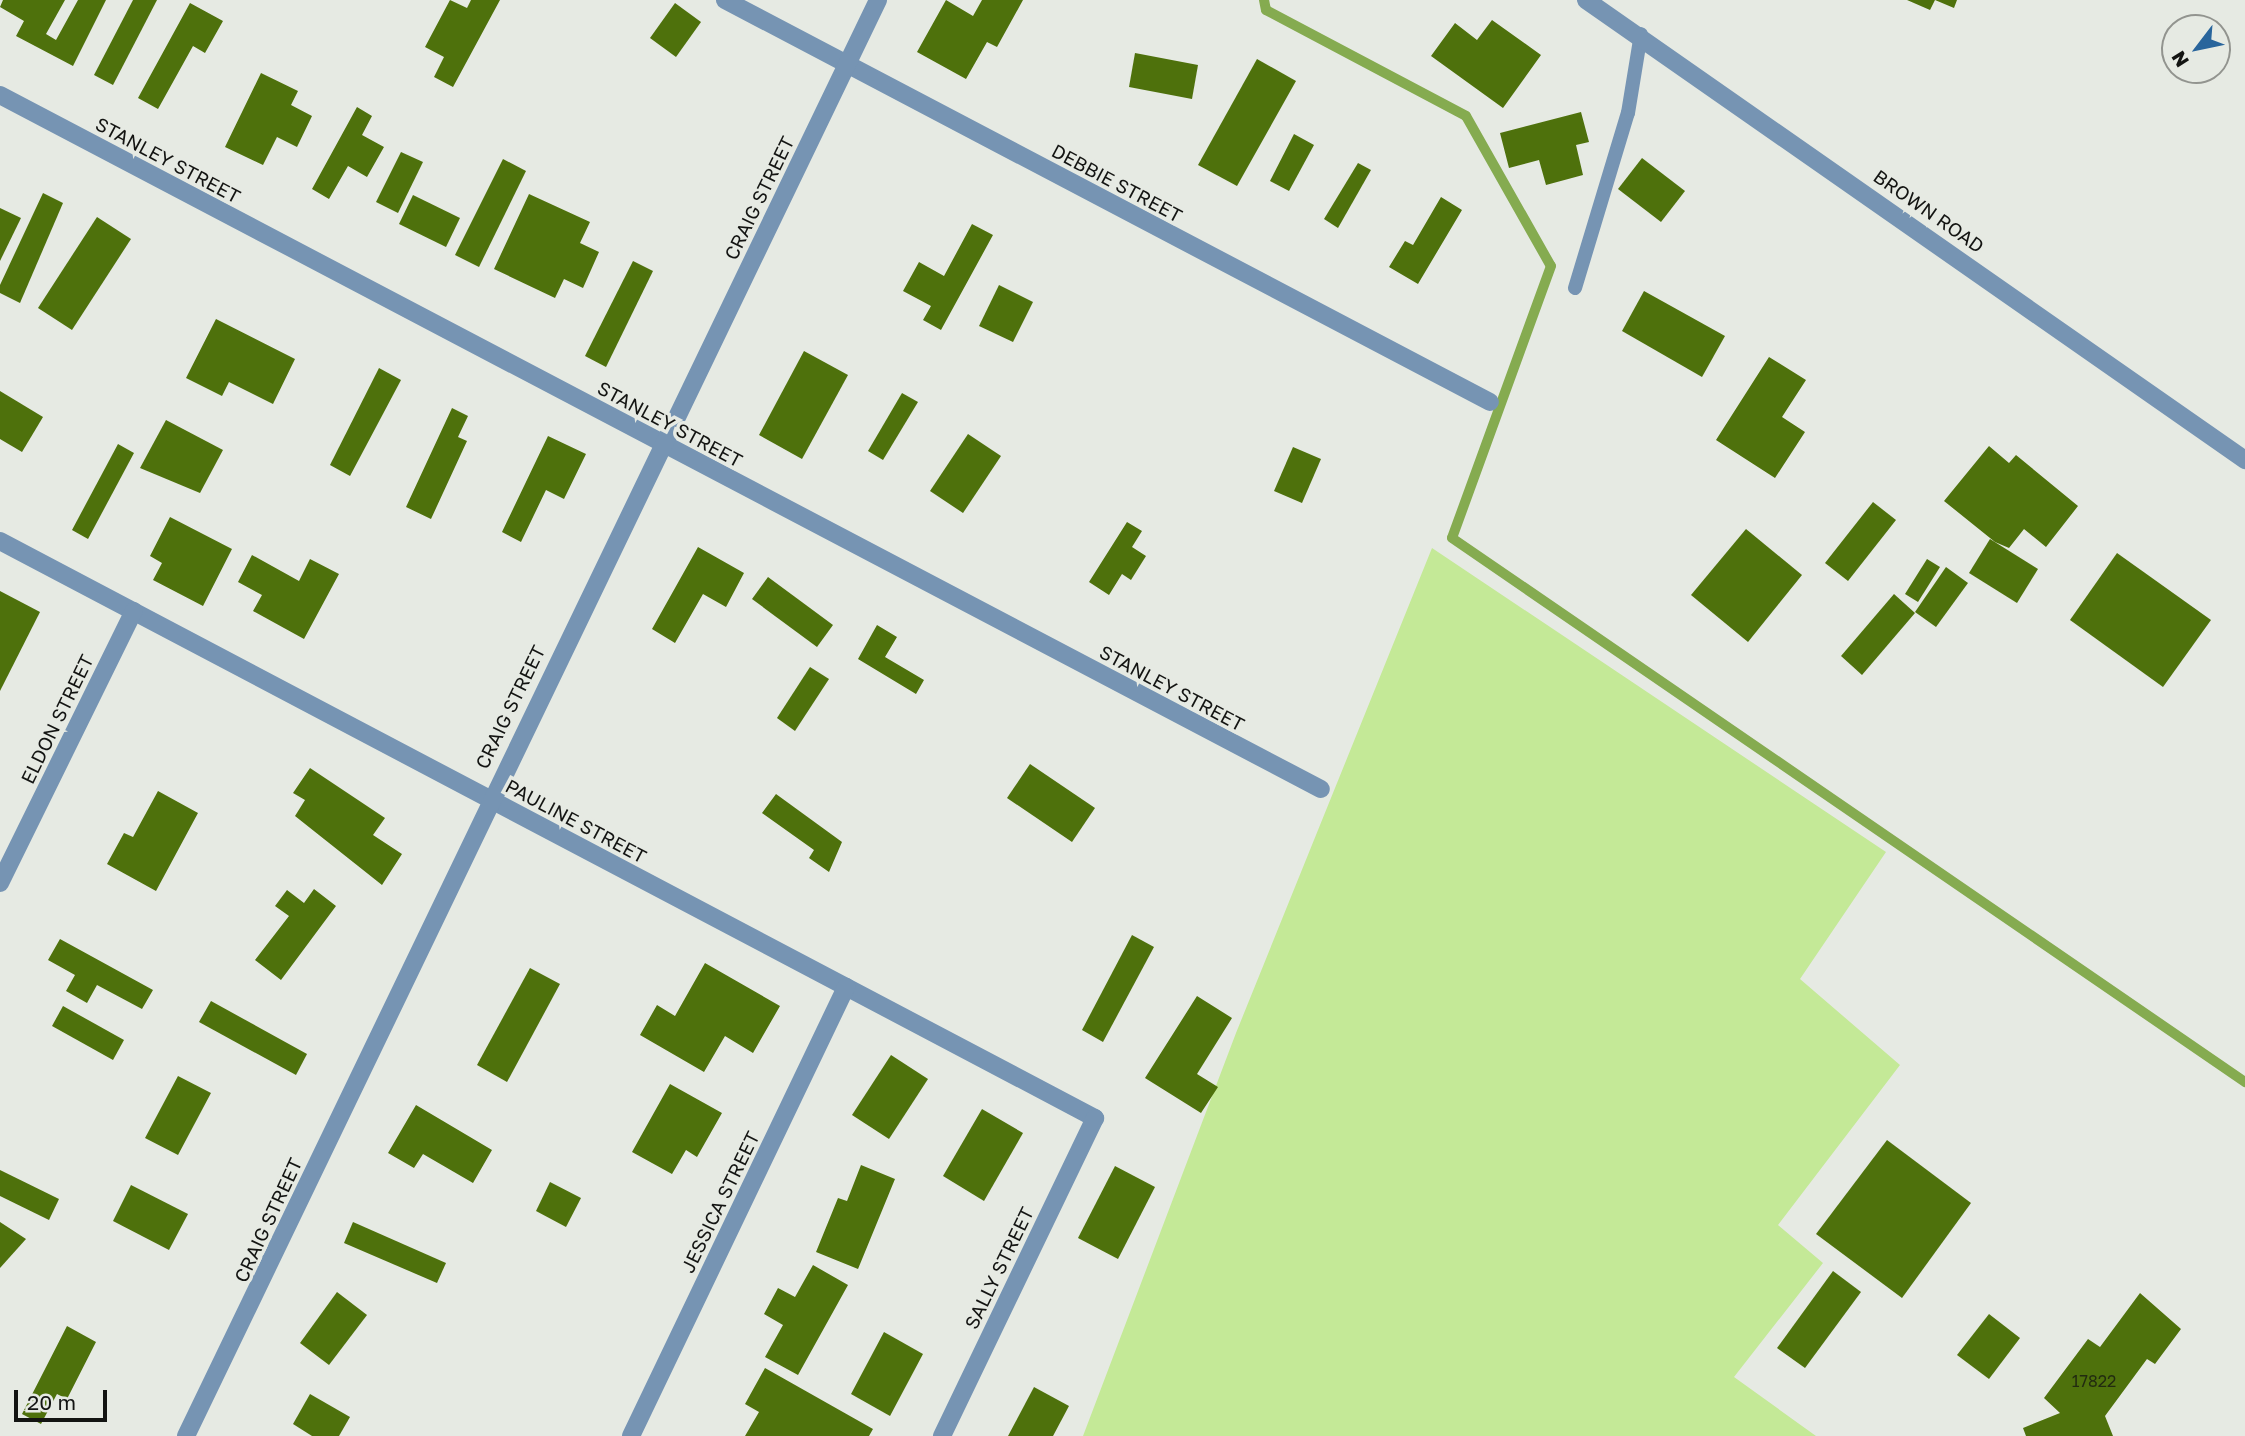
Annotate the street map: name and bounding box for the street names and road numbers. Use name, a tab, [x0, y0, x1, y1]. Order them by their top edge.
street label: STANLEY STREET	[92, 112, 244, 208]
street label: CRAIG STREET	[719, 133, 799, 263]
street label: DEBBIE STREET	[1048, 139, 1186, 227]
street label: BROWN ROAD	[1869, 164, 1989, 258]
street label: STANLEY STREET	[594, 376, 746, 472]
street label: STANLEY STREET	[1096, 640, 1248, 736]
street label: CRAIG STREET	[470, 642, 550, 772]
street label: ELDON STREET	[16, 651, 98, 787]
street label: PAULINE STREET	[502, 774, 650, 868]
street label: JESSICA STREET	[676, 1128, 764, 1276]
street label: CRAIG STREET	[229, 1154, 307, 1286]
street label: SALLY STREET	[960, 1203, 1038, 1333]

